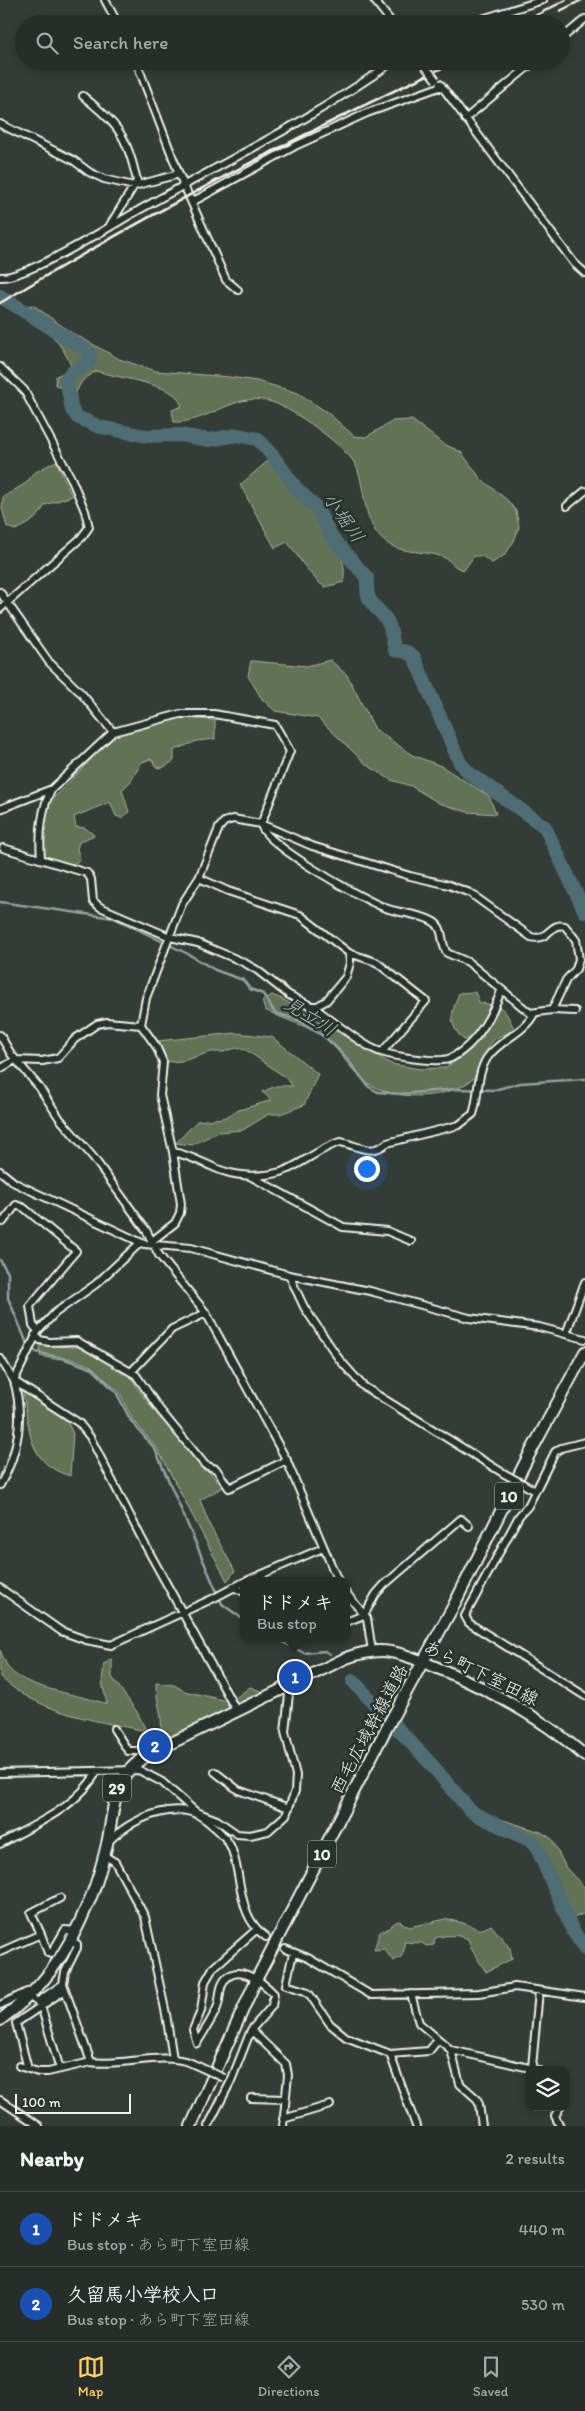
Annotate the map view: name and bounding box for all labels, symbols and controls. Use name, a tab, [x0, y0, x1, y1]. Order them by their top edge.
search box	[15, 15, 570, 70]
icon: search	[33, 29, 61, 57]
text: Search here	[73, 31, 168, 54]
water label: 小堀川	[318, 487, 369, 547]
water label: 見立川	[280, 992, 341, 1041]
your location	[354, 1156, 380, 1182]
road number: 10	[495, 1482, 523, 1510]
popup	[240, 1577, 350, 1642]
text: ドドメキ	[257, 1591, 333, 1614]
text: Bus stop	[257, 1614, 317, 1633]
street label: あら町下室田線	[420, 1635, 542, 1711]
pin: 1	[279, 1658, 311, 1696]
street label: 西毛広域幹線道路	[325, 1660, 413, 1798]
pin: 2	[139, 1727, 171, 1765]
road number: 29	[103, 1775, 131, 1802]
road number: 10	[308, 1840, 336, 1868]
map controls	[525, 2066, 570, 2111]
button: layers	[525, 2066, 570, 2111]
scale bar	[15, 2091, 131, 2114]
text: 100 m	[22, 2094, 61, 2111]
text: Nearby	[20, 2146, 84, 2171]
text: 2 results	[505, 2149, 565, 2168]
text: ドドメキ	[67, 2208, 143, 2231]
text: 1	[32, 2220, 40, 2239]
text: 440 m	[519, 2220, 565, 2239]
text: Bus stop · あら町下室田線	[67, 2235, 250, 2254]
text: 久留馬小学校入口	[67, 2283, 219, 2306]
text: 2	[32, 2295, 40, 2314]
text: 530 m	[521, 2295, 565, 2314]
text: Bus stop · あら町下室田線	[67, 2310, 250, 2329]
tab: Map	[77, 2353, 105, 2400]
tab: Directions	[258, 2353, 319, 2400]
tab: Saved	[473, 2353, 508, 2400]

